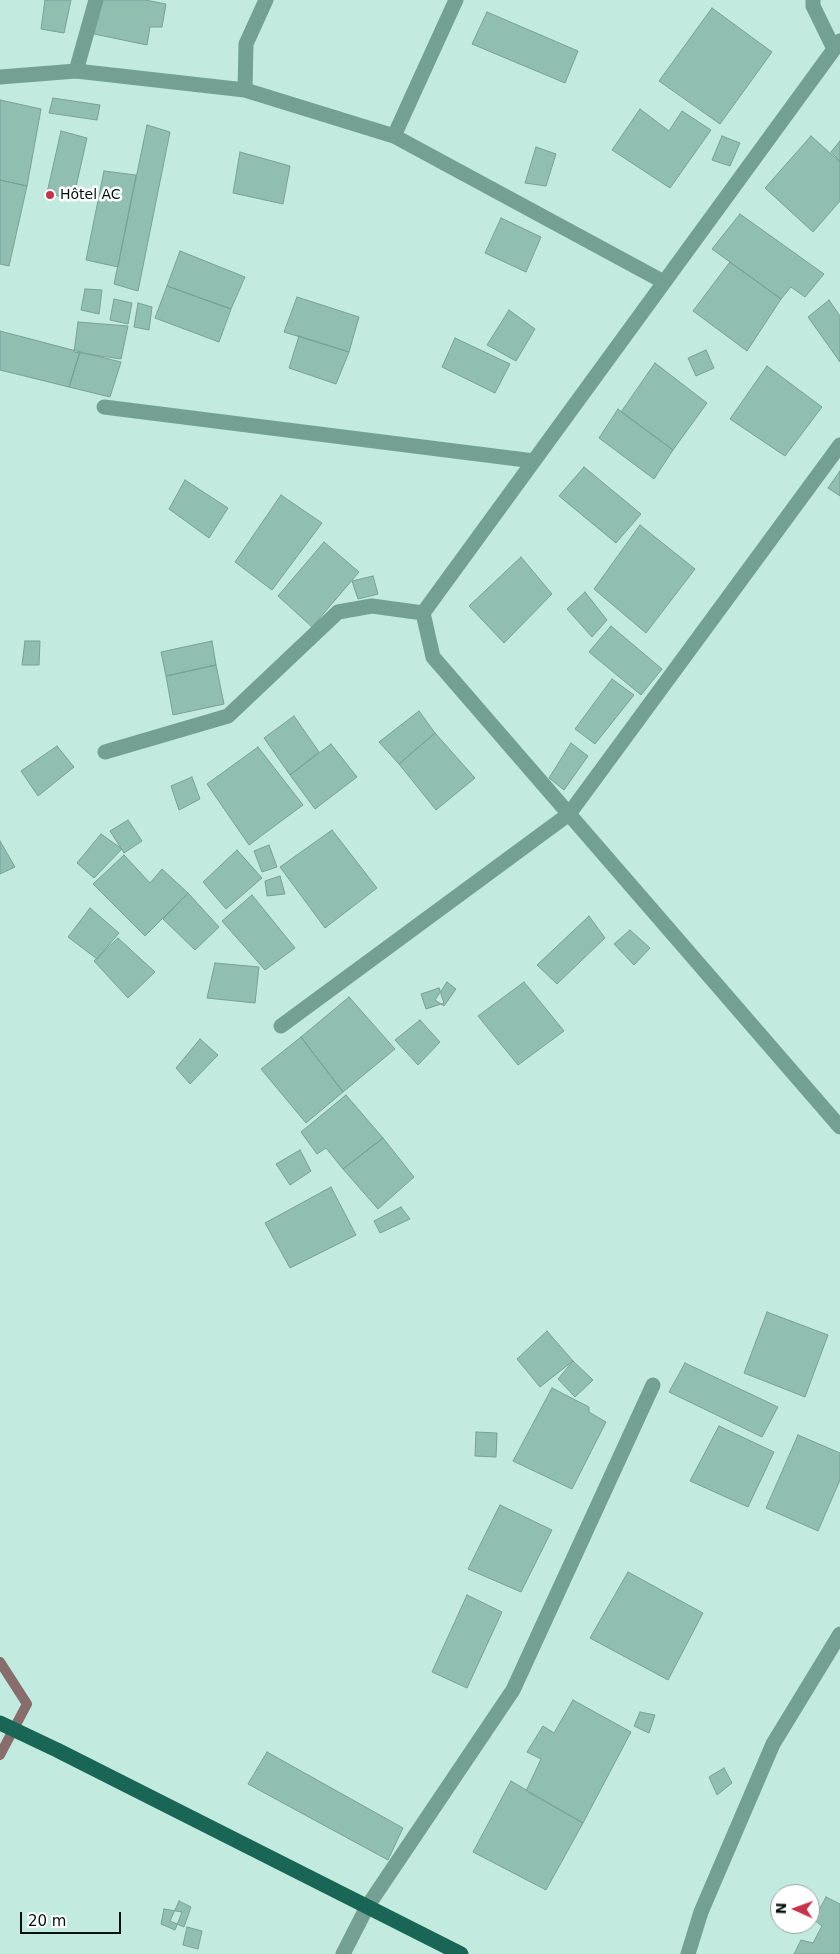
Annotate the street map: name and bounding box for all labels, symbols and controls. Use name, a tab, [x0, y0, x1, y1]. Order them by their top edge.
place label: Hôtel AC	[60, 187, 121, 203]
marker: Hôtel AC	[44, 189, 56, 201]
north arrow	[770, 1884, 820, 1934]
scale bar	[22, 1902, 124, 1934]
text: N	[773, 1902, 789, 1915]
text: 20 m	[28, 1912, 66, 1930]

